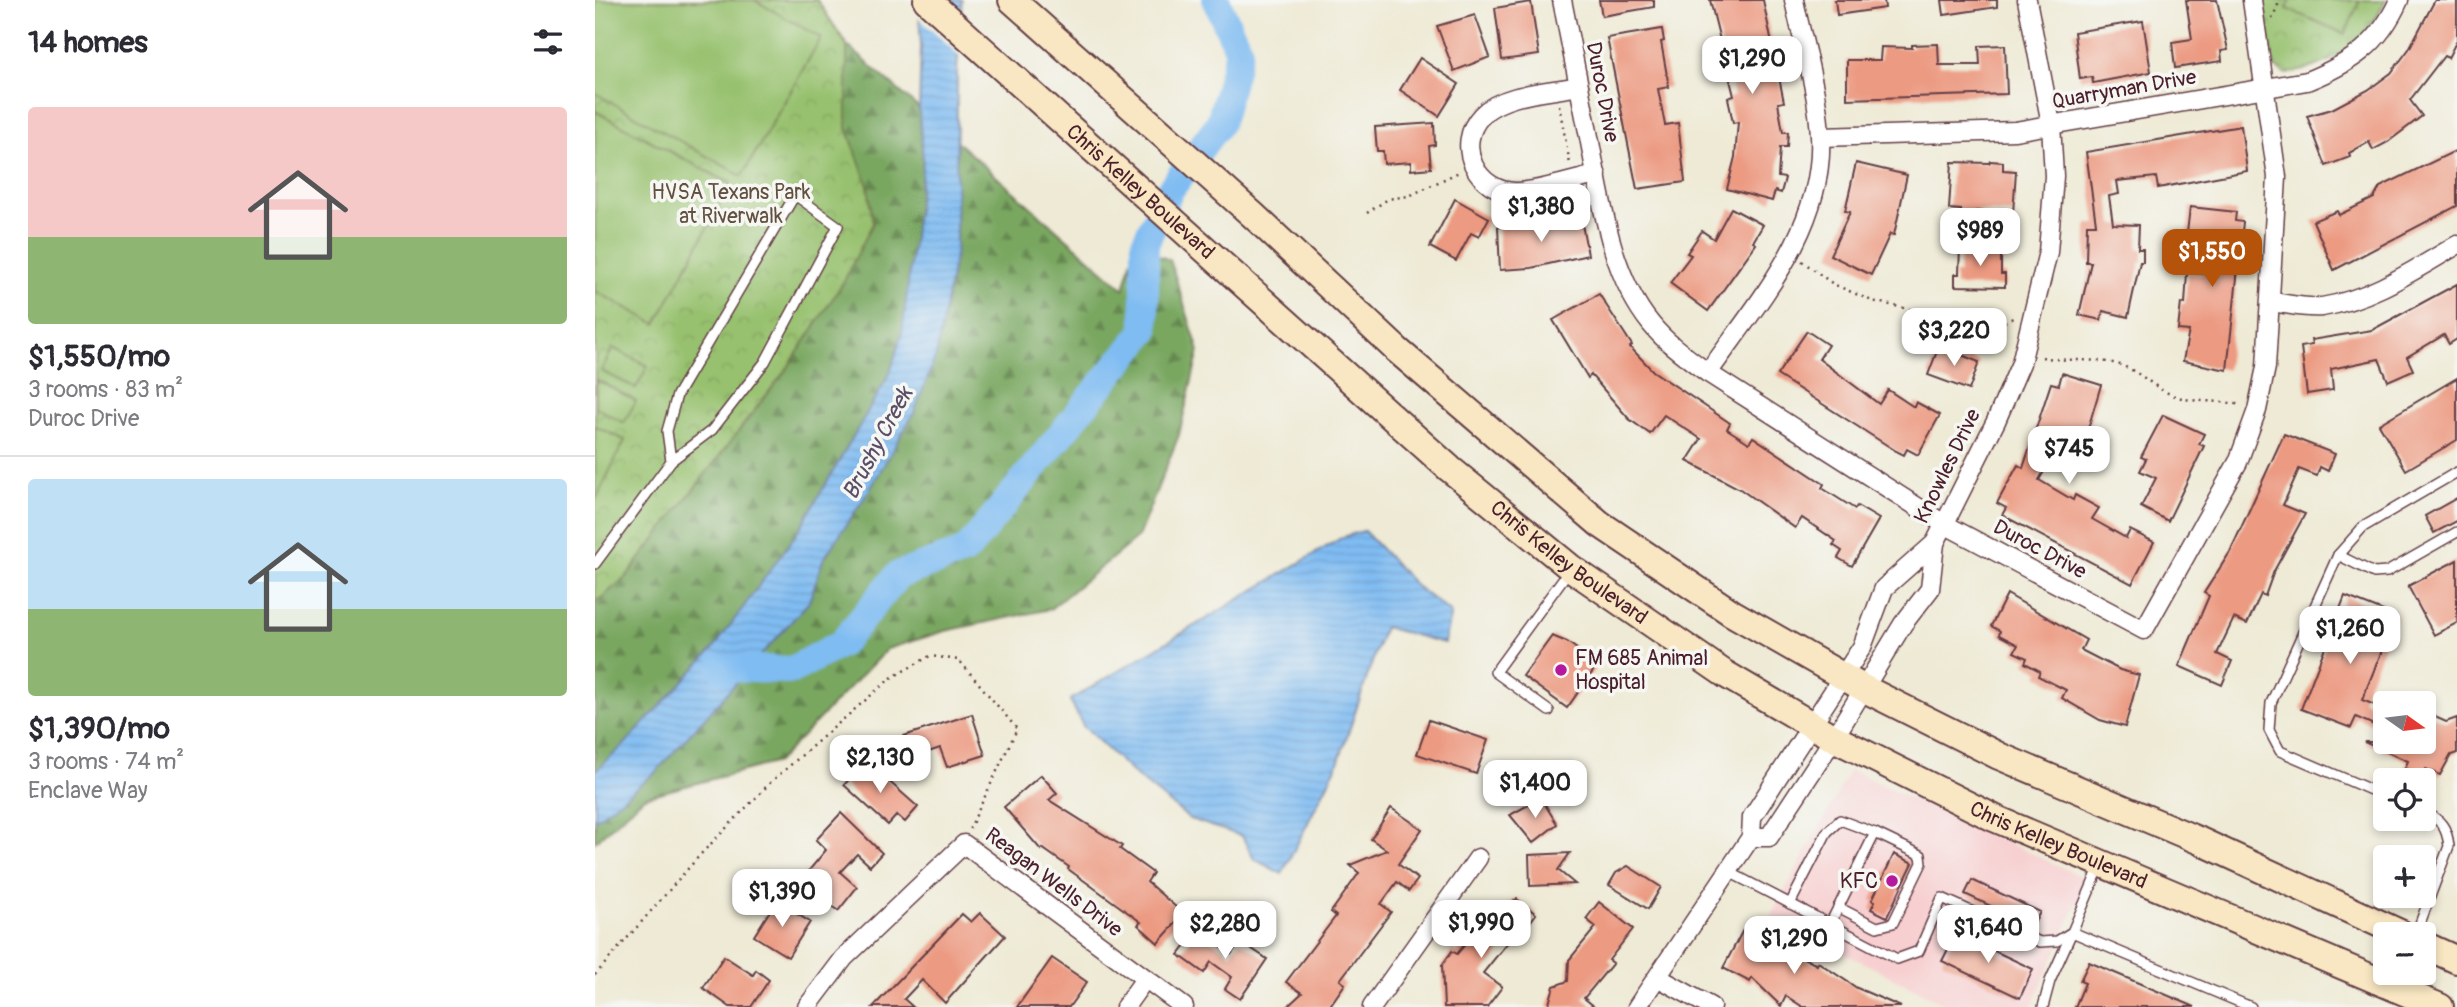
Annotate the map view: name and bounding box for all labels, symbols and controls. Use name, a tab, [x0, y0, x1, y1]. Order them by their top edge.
icon: filters	[529, 23, 567, 61]
text: 14 homes	[28, 24, 148, 61]
pin: $1,290	[1695, 36, 1809, 96]
street label: Duroc Drive	[1580, 40, 1626, 145]
text: $1,290	[1718, 44, 1786, 73]
street label: Quarryman Drive	[2050, 63, 2199, 115]
street label: Chris Kelley Boulevard	[1060, 118, 1220, 266]
icon: home	[235, 152, 361, 278]
park label: HVSA Texans Park at Riverwalk	[652, 179, 811, 230]
pin: $1,380	[1484, 184, 1598, 244]
text: $1,380	[1507, 192, 1575, 221]
pin: $989	[1939, 208, 2021, 268]
text: $989	[1956, 216, 2004, 245]
pin: $1,550	[2155, 230, 2269, 289]
text: $1,550	[2178, 237, 2246, 266]
pin: $3,220	[1897, 308, 2011, 368]
text: $3,220	[1918, 316, 1990, 345]
text: $1,550/mo	[28, 338, 170, 375]
text: 3 rooms · 83 m²	[28, 375, 183, 404]
water label: Brushy Creek	[836, 380, 920, 504]
text: Duroc Drive	[28, 404, 139, 433]
street label: Knowles Drive	[1908, 404, 1987, 528]
pin: $745	[2028, 426, 2110, 486]
text: $745	[2044, 434, 2094, 463]
street label: Chris Kelley Boulevard	[1485, 495, 1653, 631]
street label: Duroc Drive	[1989, 514, 2092, 586]
icon: home	[235, 524, 361, 650]
pin: $1,260	[2293, 606, 2407, 666]
text: $1,260	[2315, 614, 2385, 643]
place label: FM 685 Animal Hospital	[1575, 645, 1708, 696]
marker: FM 685 Animal Hospital	[1553, 662, 1569, 678]
north arrow	[2373, 691, 2436, 754]
map controls	[2373, 691, 2436, 985]
text: $1,390/mo	[28, 710, 170, 747]
pin: $2,130	[823, 736, 937, 795]
text: $2,130	[846, 743, 914, 772]
text: 3 rooms · 74 m²	[28, 747, 184, 776]
pin: $1,400	[1478, 760, 1592, 820]
text: $1,400	[1499, 768, 1571, 797]
button: locate	[2373, 768, 2436, 831]
text: Enclave Way	[28, 776, 148, 805]
street label: Chris Kelley Boulevard	[1965, 795, 2151, 895]
street label: Reagan Wells Drive	[979, 822, 1128, 943]
button: +	[2373, 845, 2436, 908]
place label: KFC	[1840, 868, 1878, 895]
pin: $1,390	[725, 870, 839, 929]
marker: KFC	[1884, 873, 1900, 889]
text: $1,390	[748, 877, 816, 906]
pin: $1,990	[1424, 900, 1538, 960]
pin: $2,280	[1168, 902, 1282, 961]
pin: $1,640	[1931, 906, 2045, 965]
text: $1,990	[1448, 908, 1514, 937]
text: $2,280	[1189, 909, 1261, 938]
text: $1,640	[1953, 913, 2023, 942]
pin: $1,290	[1737, 916, 1851, 976]
button: −	[2373, 922, 2436, 985]
text: $1,290	[1760, 924, 1828, 953]

